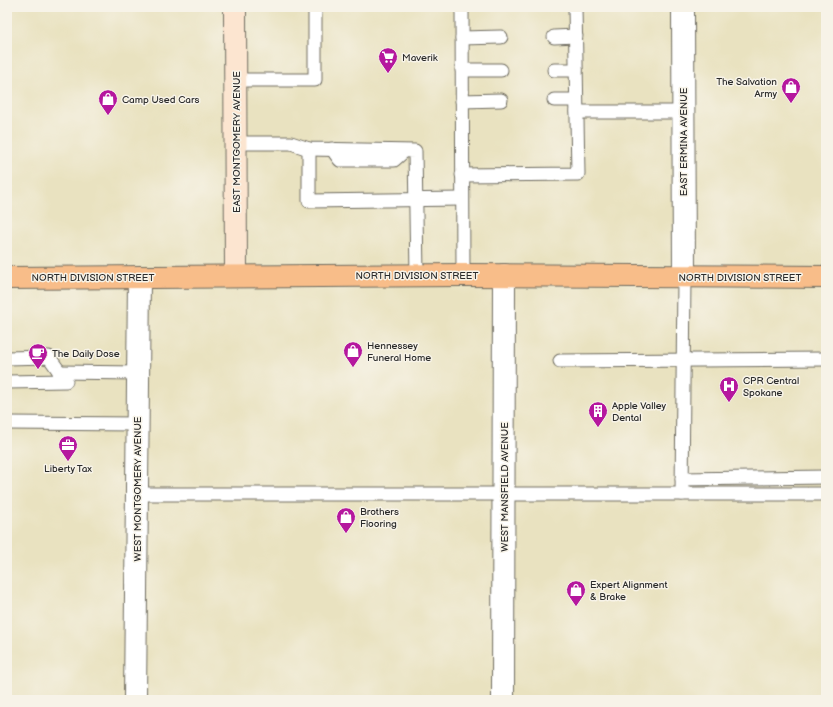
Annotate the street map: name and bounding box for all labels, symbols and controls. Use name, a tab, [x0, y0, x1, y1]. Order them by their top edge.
supermarket icon: Maverik	[377, 46, 399, 74]
place label: Maverik	[402, 52, 438, 64]
street label: EAST MONTGOMERY AVENUE	[231, 71, 243, 213]
place label: The Salvation Army	[716, 76, 777, 100]
shop icon: The Salvation Army	[780, 76, 802, 104]
street label: EAST ERMINA AVENUE	[678, 87, 690, 196]
shop icon: Camp Used Cars	[97, 88, 119, 116]
place label: Camp Used Cars	[122, 94, 200, 106]
street label: NORTH DIVISION STREET	[356, 270, 478, 282]
street label: NORTH DIVISION STREET	[32, 272, 154, 284]
street label: NORTH DIVISION STREET	[679, 272, 801, 284]
shop icon: Hennessey Funeral Home	[342, 340, 364, 368]
place label: Hennessey Funeral Home	[367, 340, 431, 364]
cafe icon: The Daily Dose	[27, 342, 49, 370]
place label: The Daily Dose	[52, 348, 120, 360]
hospital icon: CPR Central Spokane	[718, 375, 740, 403]
place label: CPR Central Spokane	[743, 375, 799, 399]
building icon: Apple Valley Dental	[587, 400, 609, 428]
place label: Apple Valley Dental	[612, 400, 666, 424]
street label: WEST MONTGOMERY AVENUE	[132, 416, 144, 561]
street label: WEST MANSFIELD AVENUE	[499, 422, 511, 552]
office icon: Liberty Tax	[57, 434, 79, 462]
place label: Liberty Tax	[44, 463, 92, 475]
shop icon: Brothers Flooring	[335, 506, 357, 534]
place label: Brothers Flooring	[360, 506, 399, 530]
shop icon: Expert Alignment & Brake	[565, 579, 587, 607]
place label: Expert Alignment & Brake	[590, 579, 668, 603]

